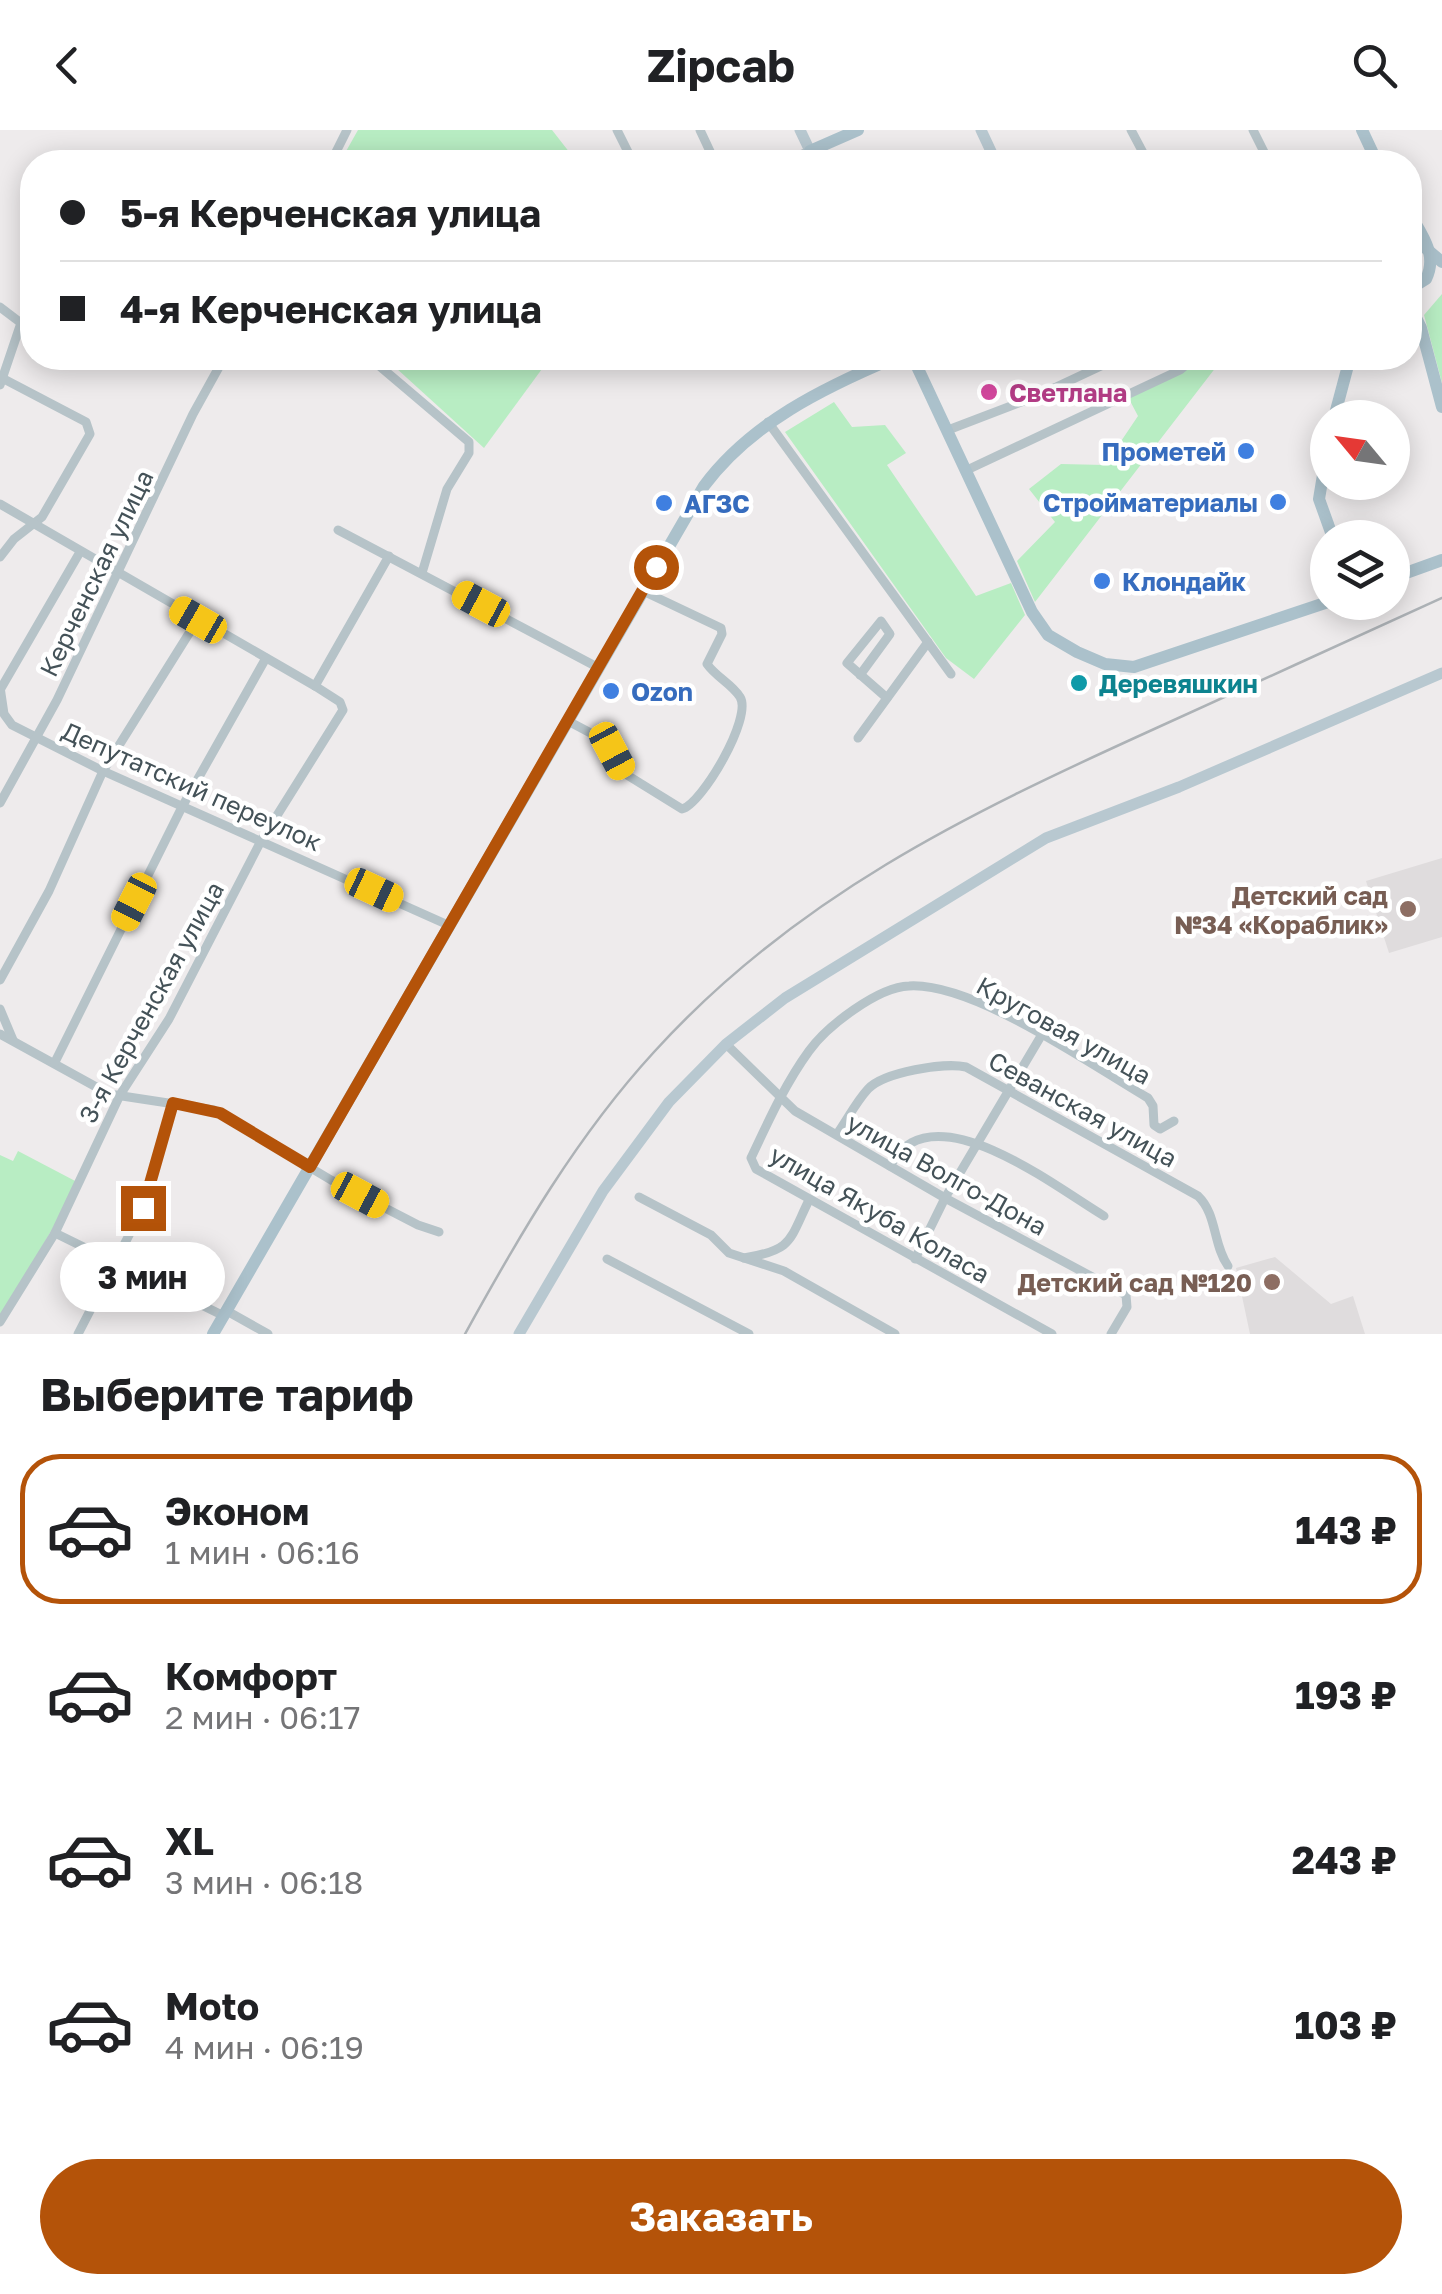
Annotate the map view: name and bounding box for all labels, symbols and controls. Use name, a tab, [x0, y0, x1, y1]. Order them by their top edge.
icon: back	[40, 38, 95, 93]
text: Zipcab	[647, 38, 795, 92]
icon: search	[1347, 38, 1402, 93]
text: 5-я Керченская улица	[120, 190, 541, 235]
text: 4-я Керченская улица	[120, 286, 542, 331]
place label: Светлана	[1009, 377, 1127, 408]
marker: Светлана	[978, 381, 1000, 403]
north arrow	[1310, 400, 1410, 500]
map controls	[1310, 400, 1410, 620]
place label: Прометей	[1102, 436, 1226, 467]
marker: Прометей	[1235, 440, 1257, 462]
street label: Керченская улица	[33, 465, 159, 681]
place label: Стройматериалы	[1043, 487, 1258, 518]
place label: АГЗС	[684, 488, 750, 519]
marker: Стройматериалы	[1267, 491, 1289, 513]
marker: АГЗС	[653, 492, 675, 514]
button: layers	[1310, 520, 1410, 620]
route start	[634, 545, 679, 590]
place label: Клондайк	[1122, 566, 1247, 597]
marker: Клондайк	[1091, 570, 1113, 592]
car	[447, 577, 515, 631]
car	[165, 592, 231, 648]
place label: Деревяшкин	[1099, 668, 1258, 699]
marker: Деревяшкин	[1068, 672, 1090, 694]
place label: Ozon	[631, 676, 693, 707]
marker: Ozon	[600, 680, 622, 702]
street label: Депутатский переулок	[57, 715, 327, 857]
car	[585, 717, 639, 785]
car	[340, 864, 408, 916]
car	[107, 868, 161, 936]
street label: 3-я Керченская улица	[72, 876, 230, 1128]
place label: Детский сад №34 «Кораблик»	[1174, 880, 1388, 940]
marker: Детский сад №34 «Кораблик»	[1397, 898, 1419, 920]
street label: Круговая улица	[971, 969, 1157, 1091]
street label: Севанская улица	[983, 1044, 1183, 1174]
street label: улица Волго-Дона	[842, 1106, 1052, 1242]
street label: улица Якуба Коласа	[765, 1138, 995, 1290]
car	[326, 1168, 394, 1222]
route end	[121, 1186, 166, 1231]
callout: 3 мин	[61, 1243, 226, 1313]
text: 3 мин	[98, 1258, 187, 1296]
place label: Детский сад №120	[1017, 1267, 1252, 1298]
marker: Детский сад №120	[1261, 1271, 1283, 1293]
text: Выберите тариф	[40, 1367, 414, 1421]
icon: car	[45, 1484, 135, 1574]
text: Эконом	[165, 1488, 309, 1533]
text: 143 ₽	[1295, 1507, 1397, 1552]
text: 1 мин · 06:16	[165, 1533, 360, 1571]
icon: car	[45, 1649, 135, 1739]
text: Комфорт	[165, 1653, 337, 1698]
text: 193 ₽	[1295, 1672, 1397, 1717]
text: 2 мин · 06:17	[165, 1698, 361, 1736]
icon: car	[45, 1814, 135, 1904]
text: XL	[165, 1818, 214, 1863]
text: 243 ₽	[1292, 1837, 1397, 1882]
text: 3 мин · 06:18	[165, 1863, 363, 1901]
icon: car	[45, 1979, 135, 2069]
text: Moto	[165, 1983, 259, 2028]
text: 103 ₽	[1294, 2002, 1397, 2047]
text: 4 мин · 06:19	[165, 2028, 364, 2066]
button: Заказать	[40, 2159, 1402, 2274]

